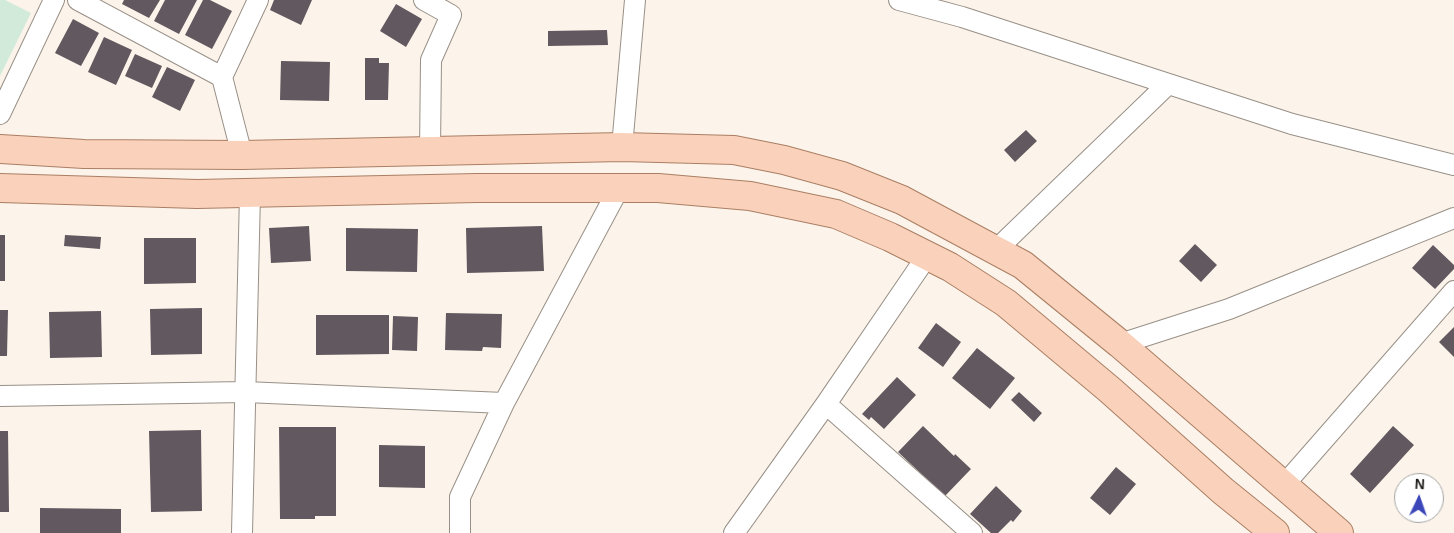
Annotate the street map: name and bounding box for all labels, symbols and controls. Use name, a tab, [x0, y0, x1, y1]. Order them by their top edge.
north arrow	[1394, 473, 1444, 523]
text: N	[1414, 476, 1425, 492]

